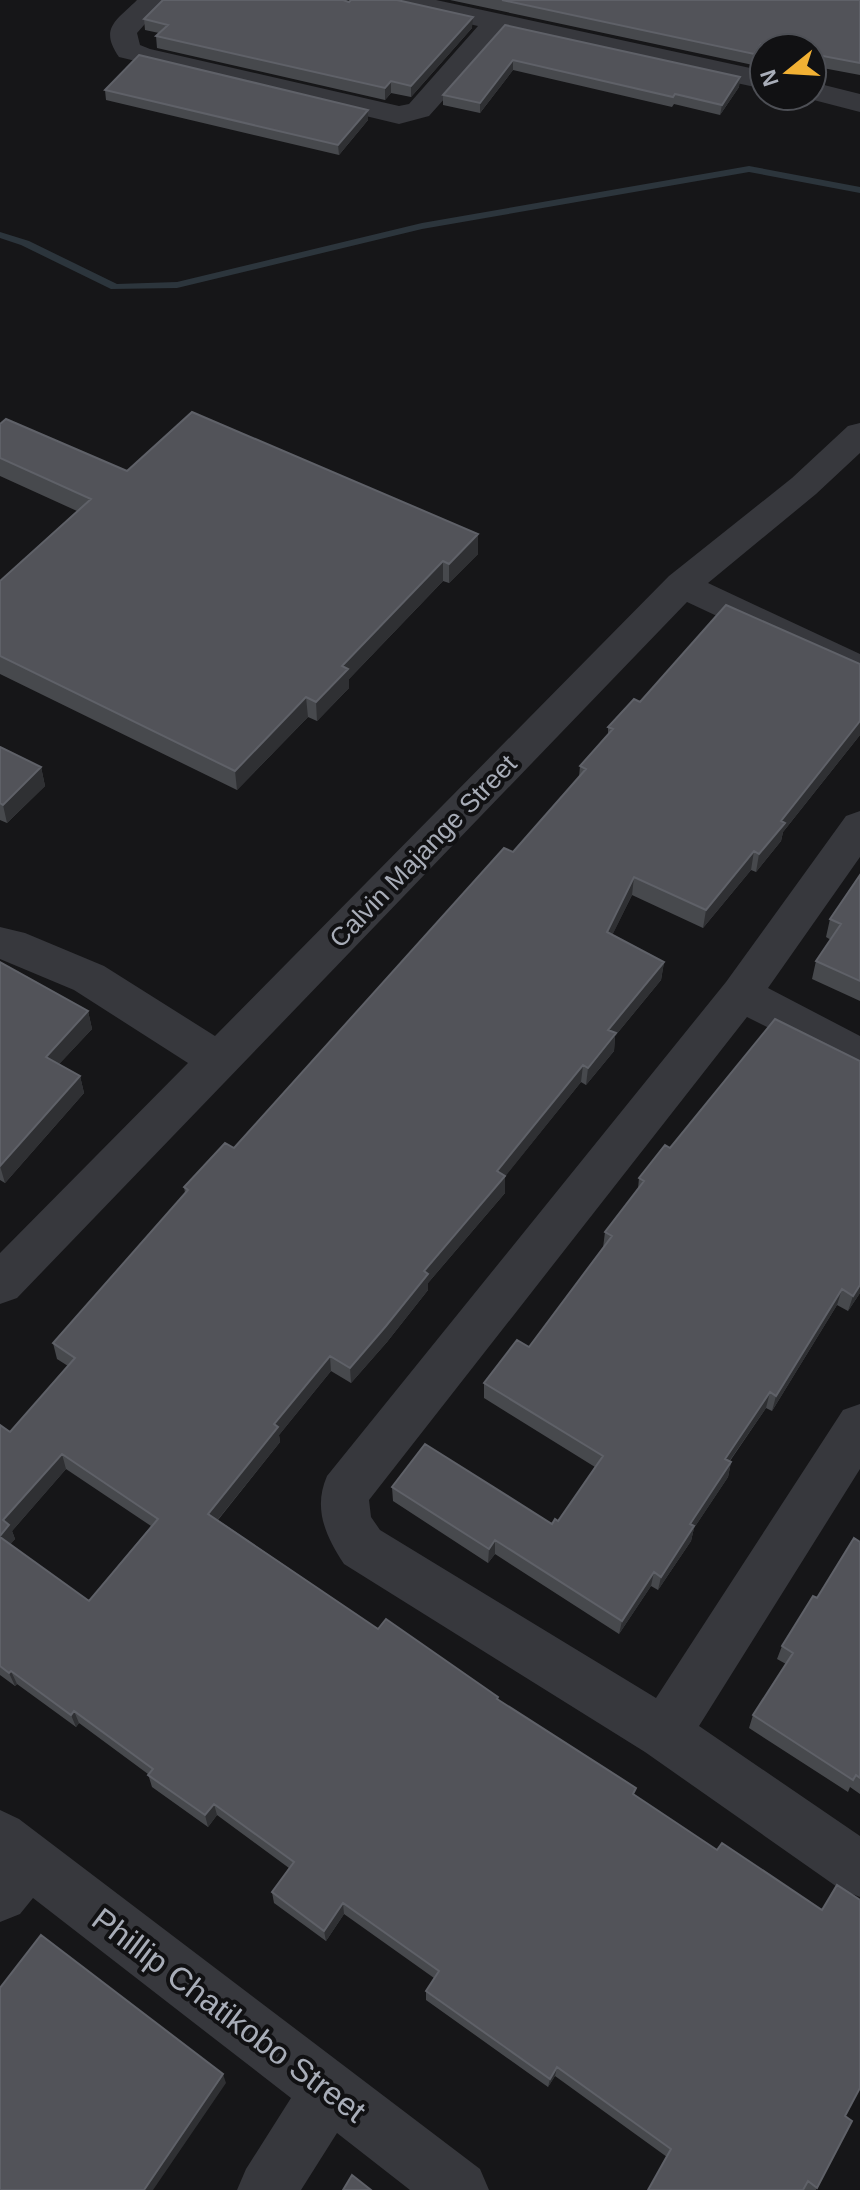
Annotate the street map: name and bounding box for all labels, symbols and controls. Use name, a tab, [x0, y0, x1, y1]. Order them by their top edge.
north arrow	[748, 32, 828, 112]
text: N	[755, 67, 784, 89]
street label: Calvin Majange Street	[323, 748, 523, 953]
street label: Phillip Chatikobo Street	[85, 1901, 373, 2130]

